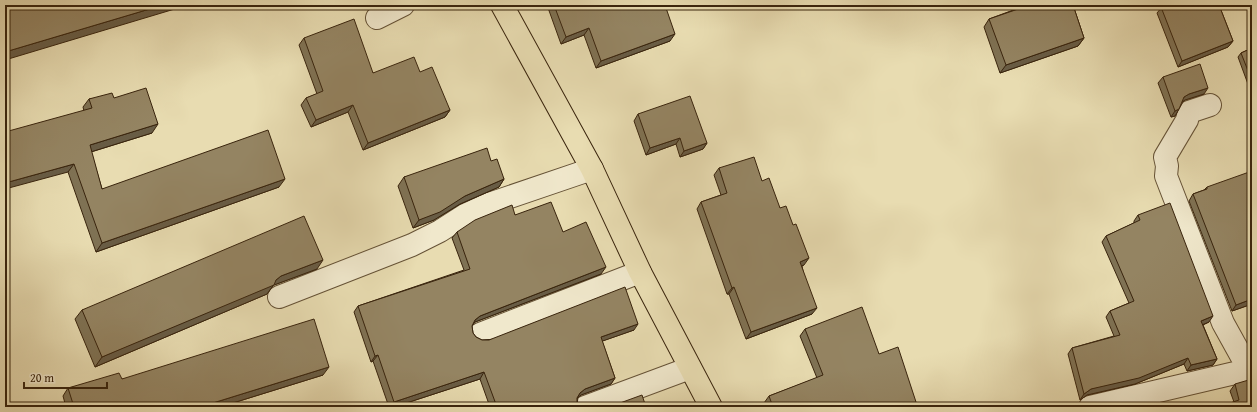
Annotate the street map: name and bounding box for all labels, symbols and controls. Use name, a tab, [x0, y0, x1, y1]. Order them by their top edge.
scale bar	[24, 364, 107, 390]
text: 20 m	[30, 369, 54, 386]

